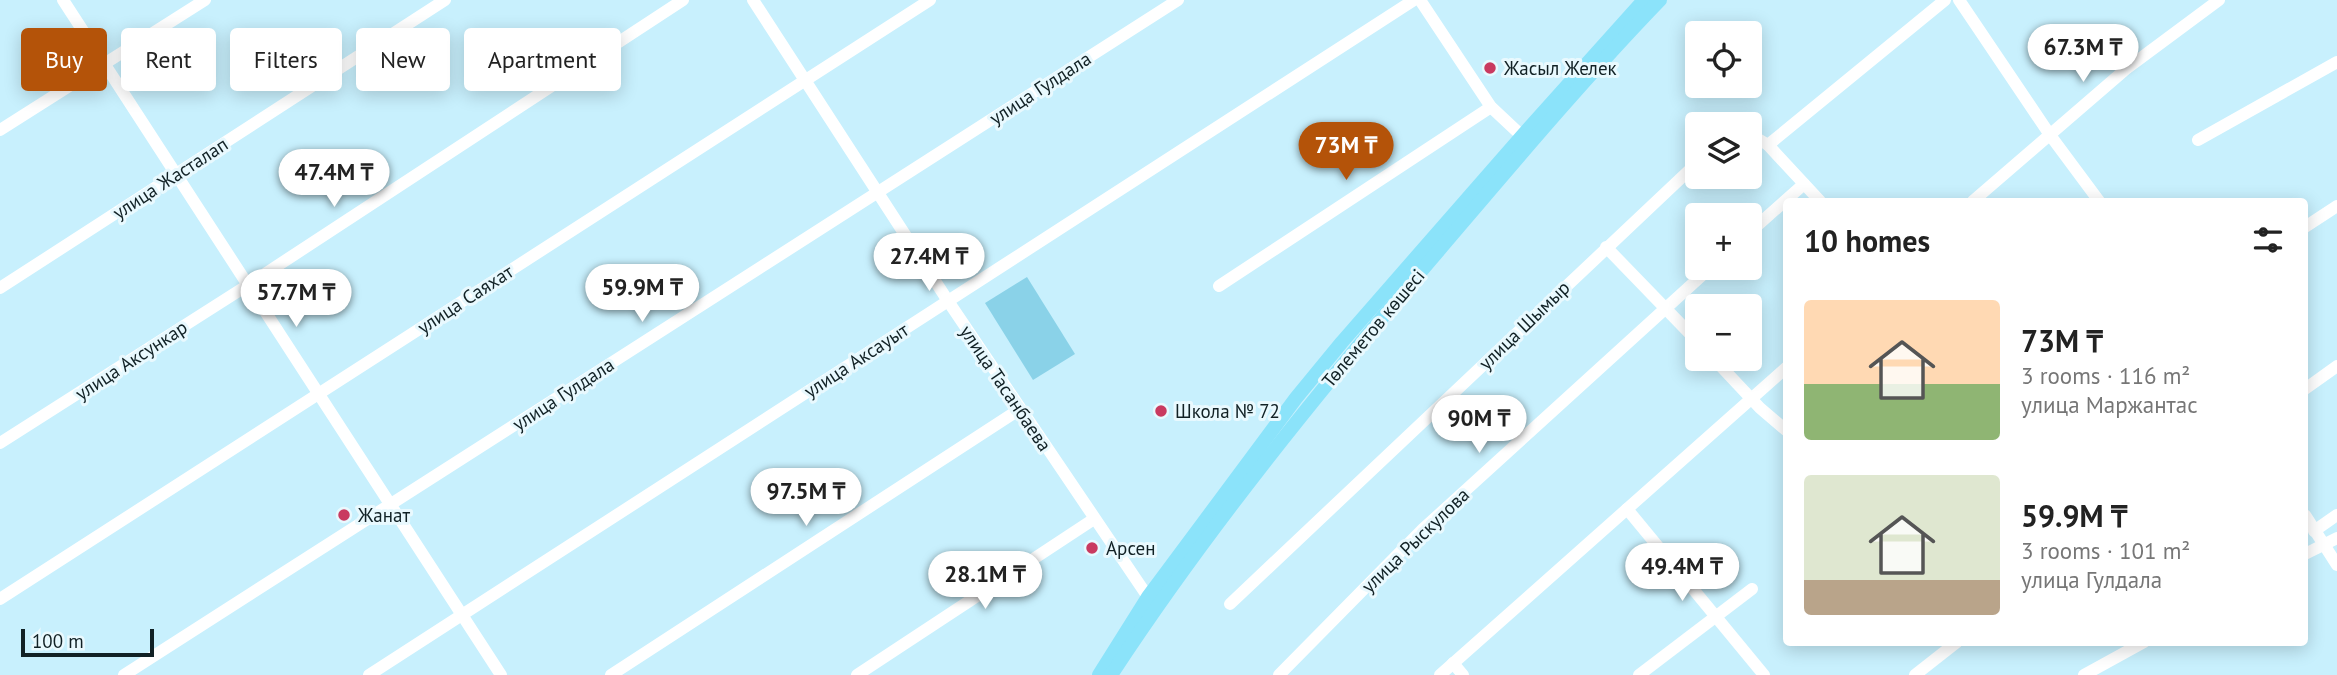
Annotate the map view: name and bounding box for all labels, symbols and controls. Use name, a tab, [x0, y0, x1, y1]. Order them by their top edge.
map controls	[1685, 21, 1762, 371]
button: locate	[1685, 21, 1762, 98]
pin: 67.3M ₸	[2018, 24, 2148, 84]
chip: Buy	[21, 28, 107, 91]
chip: Rent	[121, 28, 216, 91]
chip: Filters	[230, 28, 342, 91]
chip: New	[356, 28, 450, 91]
chip: Apartment	[464, 28, 621, 91]
text: 67.3M ₸	[2044, 32, 2122, 61]
street label: улица Гулдала	[985, 46, 1095, 130]
place label: Жасыл Желек	[1503, 56, 1617, 80]
marker: Жасыл Желек	[1482, 60, 1498, 76]
button: layers	[1685, 112, 1762, 189]
pin: 73M ₸	[1297, 122, 1395, 182]
text: 73M ₸	[1315, 130, 1377, 159]
street label: улица Жасталап	[108, 132, 232, 224]
pin: 47.4M ₸	[269, 150, 399, 209]
text: 47.4M ₸	[295, 157, 373, 186]
button: +	[1685, 203, 1762, 280]
text: 10 homes	[1804, 221, 1930, 260]
icon: filters	[2249, 221, 2287, 259]
pin: 27.4M ₸	[864, 233, 994, 293]
text: 27.4M ₸	[890, 241, 968, 270]
street label: улица Саяхат	[413, 259, 518, 339]
pin: 59.9M ₸	[577, 264, 707, 324]
street label: Төлеметов көшесі	[1316, 264, 1430, 392]
pin: 57.7M ₸	[231, 270, 361, 329]
text: 59.9M ₸	[601, 272, 683, 301]
street label: улица Шымыр	[1473, 275, 1575, 375]
text: 57.7M ₸	[257, 277, 335, 306]
button: −	[1685, 294, 1762, 371]
street label: улица Аксункар	[70, 315, 192, 405]
street label: улица Аксауыт	[799, 317, 913, 403]
street label: улица Тасанбаева	[955, 320, 1057, 456]
text: 73M ₸	[2021, 321, 2103, 360]
icon: home	[1860, 328, 1944, 412]
street label: улица Гулдала	[508, 352, 618, 436]
text: 3 rooms · 116 m²	[2021, 361, 2190, 390]
text: улица Маржантас	[2021, 390, 2198, 419]
pin: 90M ₸	[1430, 396, 1528, 455]
place label: Школа № 72	[1175, 399, 1280, 423]
marker: Школа № 72	[1153, 403, 1169, 419]
text: 90M ₸	[1448, 403, 1510, 432]
pin: 97.5M ₸	[741, 468, 871, 528]
text: 97.5M ₸	[767, 476, 845, 505]
street label: улица Рыскулова	[1356, 482, 1474, 598]
text: 59.9M ₸	[2021, 496, 2127, 535]
place label: Жанат	[357, 503, 410, 527]
icon: home	[1860, 503, 1944, 587]
marker: Жанат	[336, 507, 352, 523]
place label: Арсен	[1106, 536, 1155, 560]
text: 3 rooms · 101 m²	[2021, 536, 2190, 565]
marker: Арсен	[1084, 540, 1100, 556]
pin: 49.4M ₸	[1617, 544, 1747, 603]
text: 49.4M ₸	[1641, 551, 1723, 580]
pin: 28.1M ₸	[920, 552, 1050, 611]
text: 28.1M ₸	[944, 559, 1026, 588]
text: улица Гулдала	[2021, 565, 2162, 594]
scale bar	[21, 626, 154, 658]
text: 100 m	[32, 629, 84, 653]

